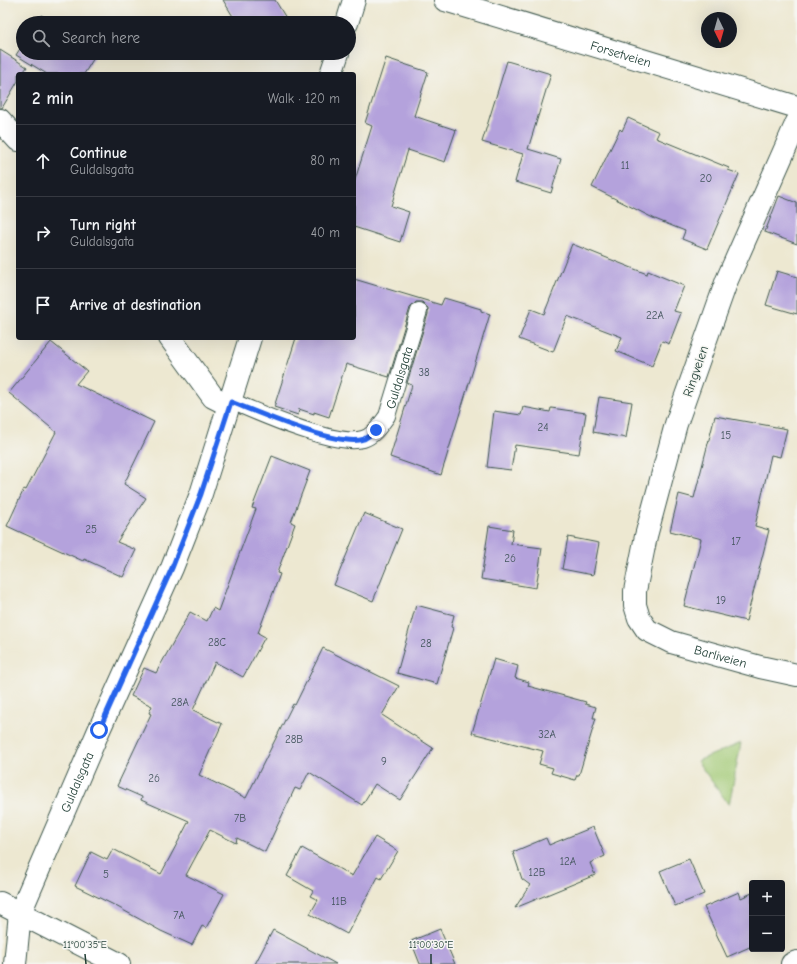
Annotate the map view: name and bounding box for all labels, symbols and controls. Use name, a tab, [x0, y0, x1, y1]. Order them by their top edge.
north arrow	[701, 12, 737, 48]
search box	[16, 16, 356, 60]
icon: search	[30, 27, 52, 49]
text: Search here	[62, 29, 140, 47]
street label: Forsetveien	[589, 38, 653, 70]
text: 2 min	[32, 89, 73, 108]
text: Walk · 120 m	[268, 91, 340, 106]
text: Continue	[70, 144, 127, 162]
icon: ahead	[32, 150, 54, 172]
text: 80 m	[310, 153, 340, 168]
house number: 11	[621, 159, 629, 172]
text: Guldalsgata	[70, 162, 134, 177]
house number: 20	[700, 172, 712, 185]
text: Turn right	[70, 216, 136, 234]
icon: right	[32, 222, 54, 244]
text: 40 m	[311, 225, 340, 240]
text: Guldalsgata	[70, 234, 134, 249]
icon: arrive	[32, 294, 54, 316]
text: Arrive at destination	[70, 296, 201, 314]
house number: 22A	[646, 309, 665, 322]
street label: Ringveien	[680, 344, 711, 399]
street label: Guldalsgata	[383, 345, 416, 411]
house number: 38	[418, 366, 430, 379]
route end	[367, 421, 385, 439]
house number: 24	[537, 421, 549, 434]
house number: 15	[721, 429, 731, 442]
house number: 25	[85, 523, 97, 536]
house number: 17	[731, 535, 741, 548]
house number: 26	[504, 552, 516, 565]
house number: 19	[716, 594, 726, 607]
house number: 28C	[208, 636, 226, 649]
house number: 28	[420, 637, 432, 650]
street label: Barliveien	[692, 642, 749, 671]
house number: 28A	[171, 696, 190, 709]
route start	[90, 721, 108, 739]
house number: 32A	[538, 728, 556, 741]
house number: 28B	[285, 733, 303, 746]
street label: Guldalsgata	[57, 750, 97, 815]
house number: 9	[381, 755, 387, 768]
house number: 26	[148, 772, 160, 785]
house number: 7B	[234, 812, 246, 825]
house number: 12A	[560, 855, 577, 868]
house number: 12B	[529, 866, 546, 879]
house number: 5	[103, 868, 109, 881]
map controls	[749, 880, 785, 952]
button: +	[749, 880, 785, 916]
house number: 11B	[331, 895, 347, 908]
house number: 7A	[173, 909, 185, 922]
button: −	[749, 916, 785, 952]
text: 11°00'35"E	[63, 939, 107, 951]
text: 11°00'30"E	[409, 939, 453, 951]

